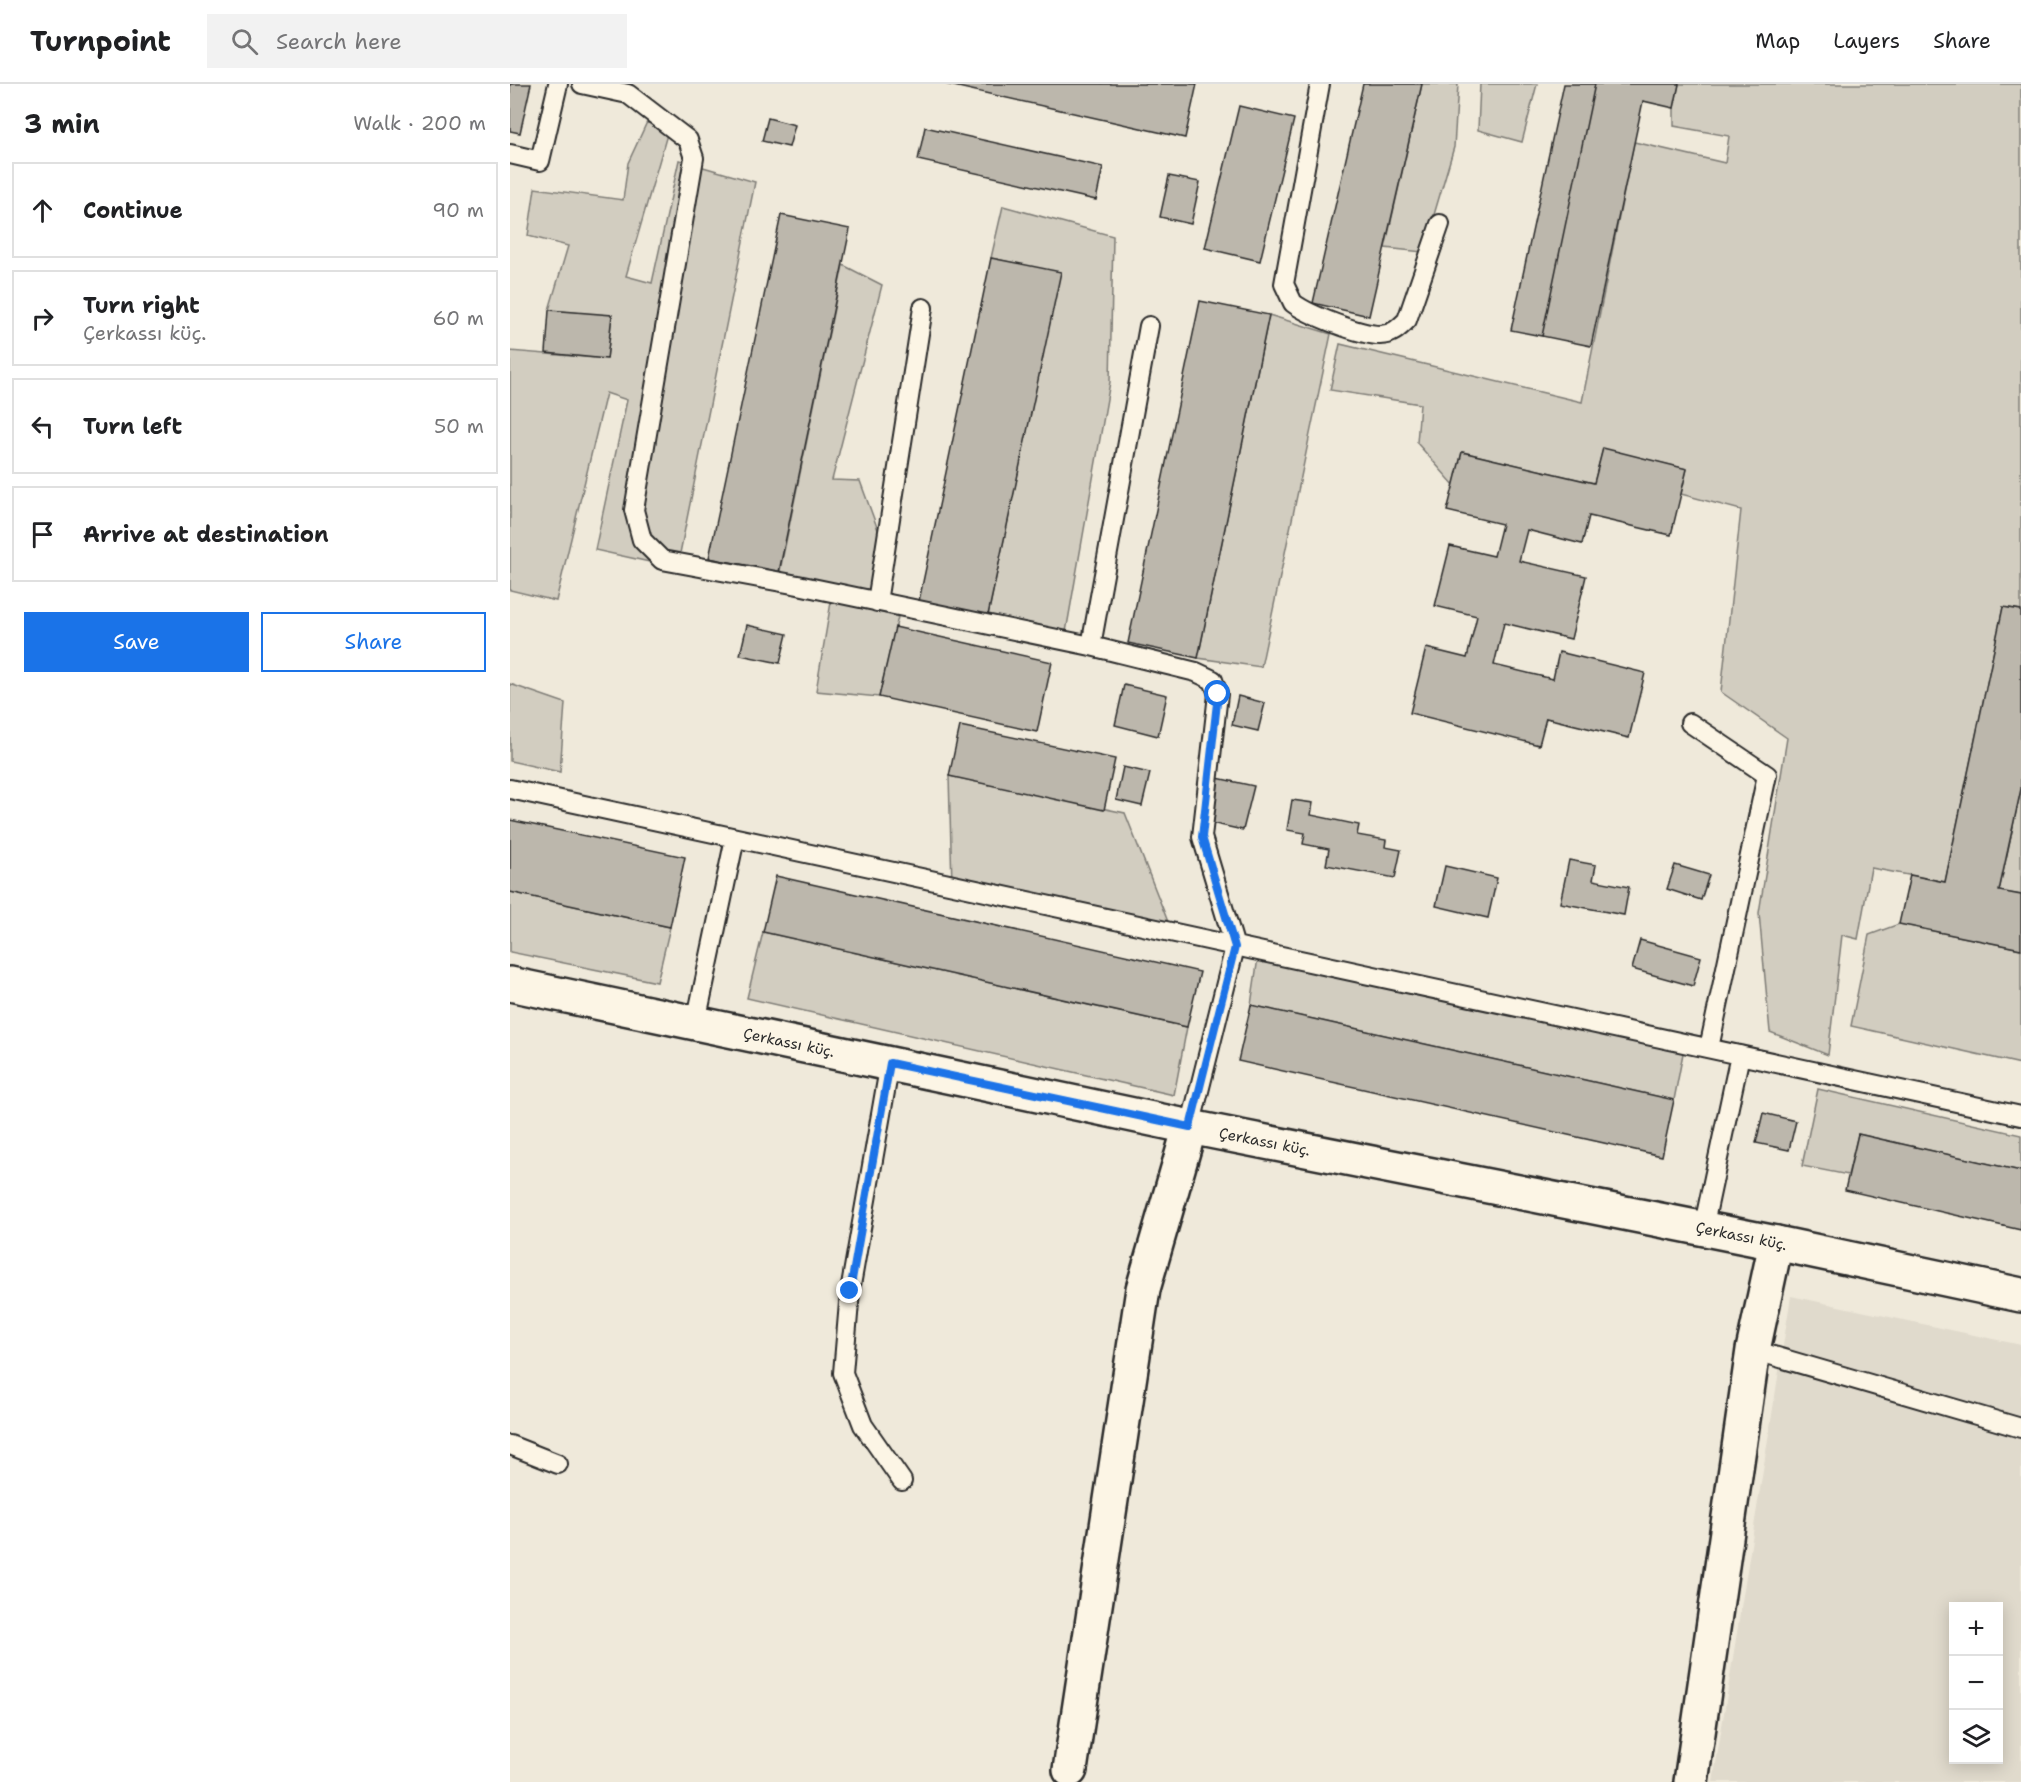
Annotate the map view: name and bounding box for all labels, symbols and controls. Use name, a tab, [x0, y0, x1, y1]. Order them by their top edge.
search box	[207, 14, 627, 68]
text: Turnpoint	[30, 22, 171, 60]
icon: search	[228, 25, 261, 58]
text: Search here	[276, 27, 402, 56]
text: Map	[1755, 27, 1800, 55]
text: Layers	[1833, 27, 1900, 55]
text: Share	[1933, 27, 1991, 55]
text: 3 min	[24, 106, 100, 141]
text: Walk · 200 m	[353, 110, 486, 136]
icon: ahead	[26, 194, 59, 227]
text: Continue	[83, 196, 183, 225]
text: 90 m	[432, 197, 484, 223]
text: Turn right	[83, 291, 200, 320]
icon: right	[26, 302, 59, 335]
text: 60 m	[432, 305, 484, 331]
text: Çerkassı küç.	[83, 320, 206, 346]
icon: left	[26, 410, 59, 443]
text: Turn left	[83, 412, 182, 441]
text: 50 m	[434, 413, 484, 439]
icon: arrive	[26, 518, 59, 551]
text: Arrive at destination	[83, 520, 329, 549]
button: Save	[24, 612, 249, 672]
button: Share	[261, 612, 486, 672]
route start	[1204, 680, 1230, 706]
street label: Çerkassı küç.	[742, 1023, 836, 1062]
street label: Çerkassı küç.	[1217, 1123, 1312, 1161]
street label: Çerkassı küç.	[1694, 1217, 1789, 1255]
route end	[836, 1277, 862, 1303]
map controls	[1949, 1602, 2003, 1764]
button: +	[1949, 1602, 2003, 1656]
button: −	[1949, 1656, 2003, 1710]
button: layers	[1949, 1710, 2003, 1764]

